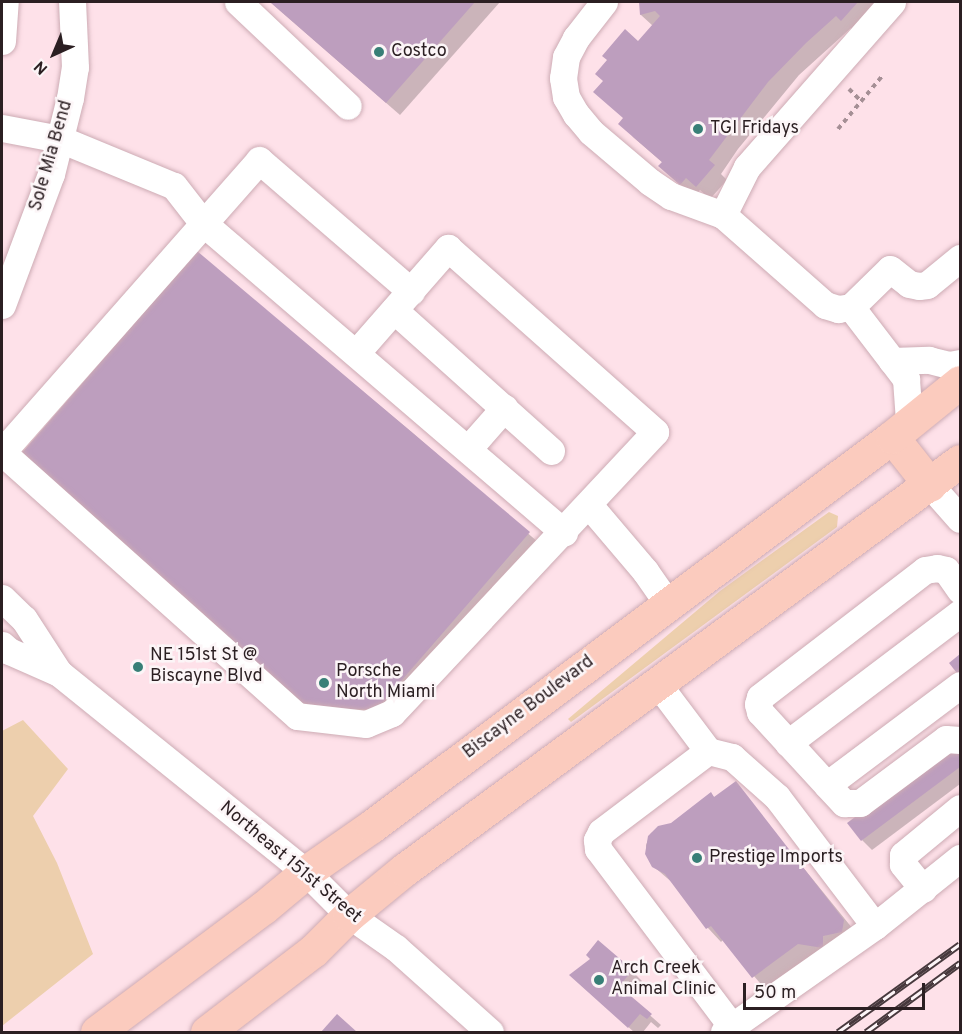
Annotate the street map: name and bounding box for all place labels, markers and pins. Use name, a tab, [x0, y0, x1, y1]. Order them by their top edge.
place label: Costco	[391, 41, 447, 63]
marker: Costco	[372, 45, 386, 59]
place label: TGI Fridays	[710, 118, 799, 140]
marker: TGI Fridays	[691, 122, 705, 136]
place label: NE 151st St @ Biscayne Blvd	[150, 646, 263, 688]
marker: NE 151st St @ Biscayne Blvd	[131, 660, 145, 674]
place label: Porsche North Miami	[336, 662, 435, 704]
marker: Porsche North Miami	[317, 676, 331, 690]
place label: Prestige Imports	[709, 847, 843, 869]
marker: Prestige Imports	[690, 851, 704, 865]
place label: Arch Creek Animal Clinic	[611, 959, 716, 1002]
marker: Arch Creek Animal Clinic	[592, 973, 606, 987]

